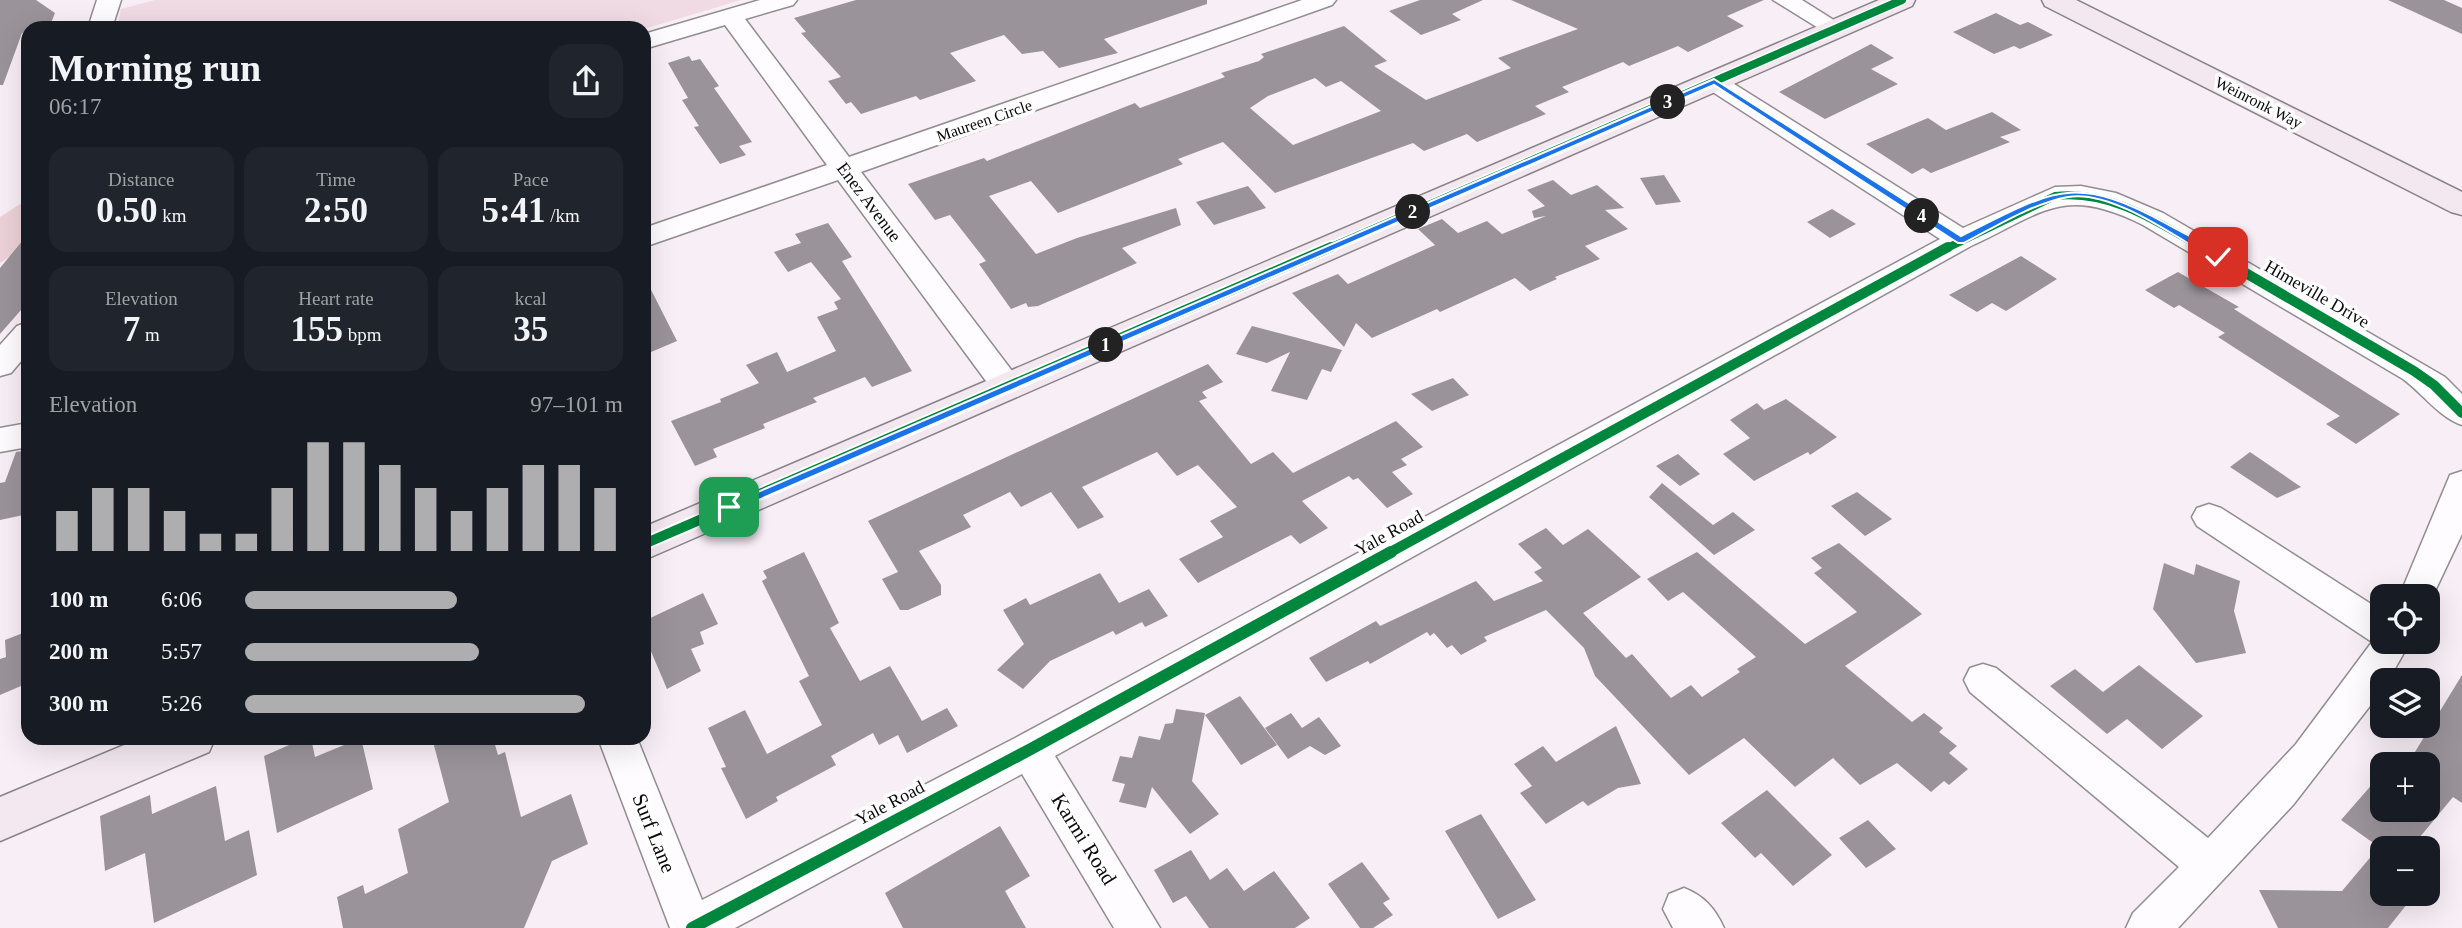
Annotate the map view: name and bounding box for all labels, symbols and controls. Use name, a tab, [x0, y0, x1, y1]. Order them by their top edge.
button: share	[549, 44, 623, 118]
text: Morning run	[49, 47, 261, 89]
street label: Weinronk Way	[2212, 73, 2305, 133]
pin: 3	[1650, 84, 1686, 119]
text: 3	[1663, 91, 1672, 112]
text: 06:17	[49, 94, 101, 119]
street label: Maureen Circle	[934, 96, 1034, 145]
street label: Enez Avenue	[833, 158, 905, 246]
text: Distance	[108, 169, 175, 190]
text: Time	[316, 169, 356, 190]
text: Pace	[513, 169, 549, 190]
text: 0.50	[96, 191, 157, 230]
text: 2:50	[304, 191, 368, 230]
text: 5:41	[481, 191, 546, 230]
pin: 2	[1396, 194, 1430, 230]
pin: 4	[1904, 198, 1940, 234]
text: 2	[1408, 201, 1417, 222]
text: km	[157, 205, 186, 226]
text: /km	[546, 205, 580, 226]
text: 4	[1917, 205, 1926, 226]
pin	[2188, 227, 2248, 287]
icon: check	[2199, 238, 2237, 276]
street label: Himeville Drive	[2261, 256, 2373, 332]
text: Elevation	[105, 288, 178, 309]
text: Heart rate	[298, 288, 374, 309]
text: kcal	[515, 288, 546, 309]
text: 7	[123, 310, 140, 349]
text: 155	[290, 310, 343, 349]
text: 35	[513, 310, 548, 349]
text: m	[140, 324, 160, 345]
text: bpm	[343, 324, 382, 345]
pin: 1	[1088, 328, 1124, 362]
text: 1	[1101, 334, 1110, 355]
text: Elevation	[49, 392, 137, 417]
text: 97–101 m	[530, 392, 623, 417]
pin	[699, 477, 759, 537]
icon: arrive	[710, 488, 748, 526]
street label: Yale Road	[1351, 506, 1427, 560]
map controls	[2370, 584, 2440, 906]
button: locate	[2370, 584, 2440, 654]
text: 100 m	[49, 587, 108, 612]
text: 6:06	[161, 587, 202, 612]
text: 200 m	[49, 639, 108, 664]
text: 5:57	[161, 639, 202, 664]
button: layers	[2370, 668, 2440, 738]
text: 300 m	[49, 691, 108, 716]
text: 5:26	[161, 691, 202, 716]
button: +	[2370, 752, 2440, 822]
street label: Yale Road	[852, 777, 928, 829]
street label: Karmi Road	[1046, 789, 1122, 890]
street label: Surf Lane	[627, 790, 681, 876]
button: −	[2370, 836, 2440, 906]

